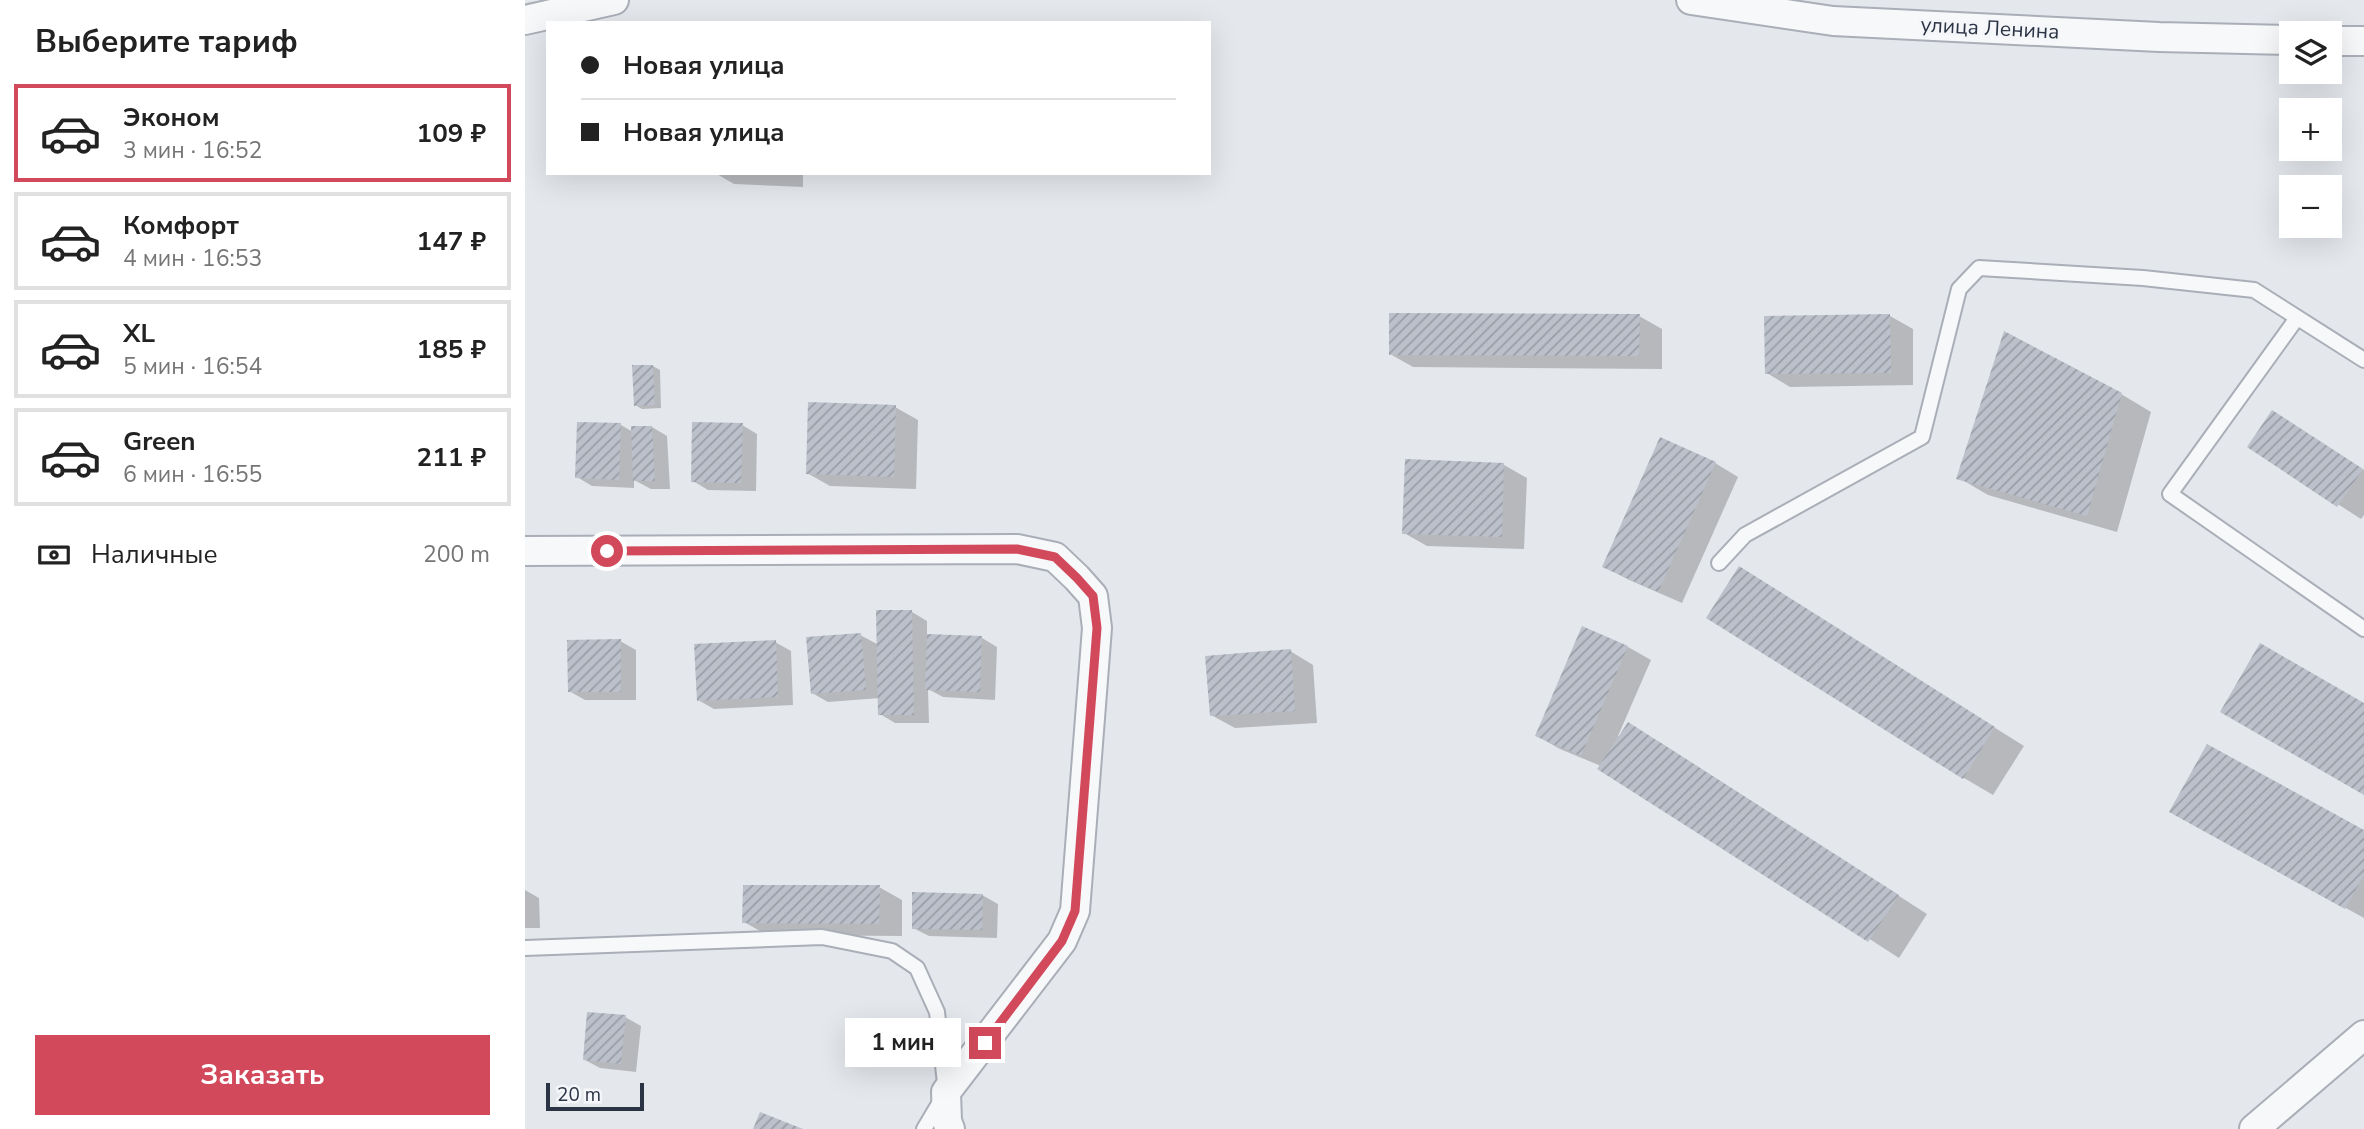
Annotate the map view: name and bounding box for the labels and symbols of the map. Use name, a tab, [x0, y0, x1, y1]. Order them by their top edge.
street label: улица Ленина	[1920, 10, 2060, 46]
route start	[591, 535, 623, 567]
callout: 1 мин	[845, 1018, 960, 1068]
route end	[969, 1027, 1001, 1059]
scale bar	[546, 1080, 644, 1112]

